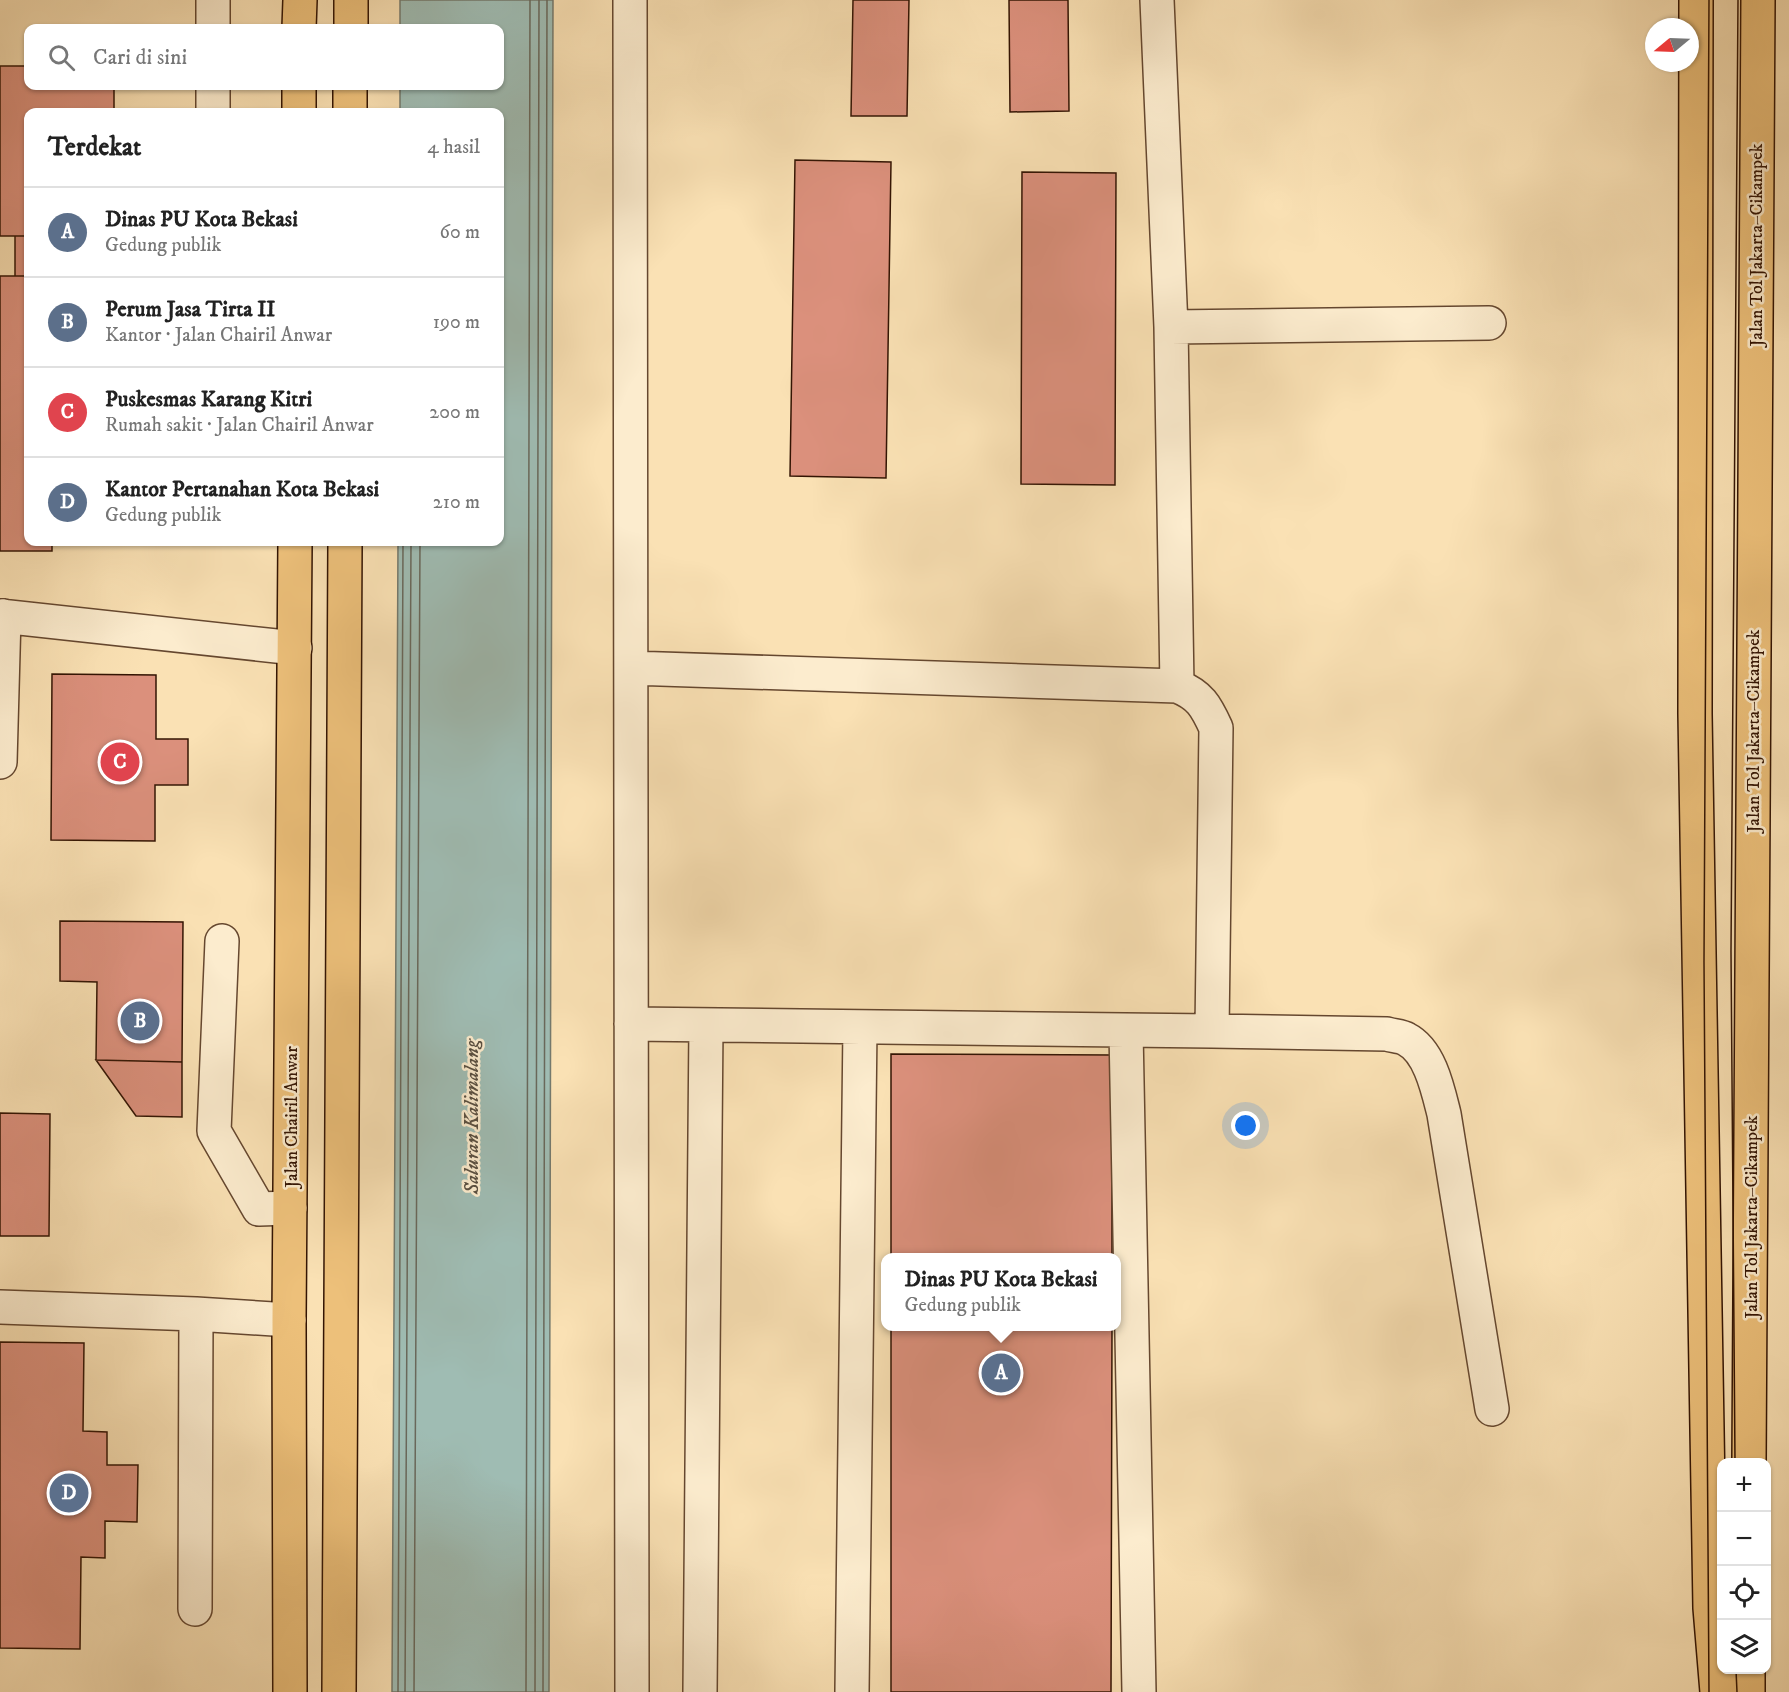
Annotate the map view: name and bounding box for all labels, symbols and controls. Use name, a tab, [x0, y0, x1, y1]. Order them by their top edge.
north arrow	[1645, 18, 1699, 72]
search box	[24, 24, 504, 90]
icon: search	[45, 41, 78, 74]
text: Cari di sini	[93, 44, 187, 71]
text: Terdekat	[48, 131, 141, 164]
text: 4 hasil	[427, 135, 480, 160]
street label: Jalan Tol Jakarta–Cikampek	[1746, 143, 1768, 349]
text: Dinas PU Kota Bekasi	[105, 206, 298, 233]
text: A	[61, 220, 74, 245]
text: 60 m	[440, 220, 480, 245]
text: Gedung publik	[105, 233, 221, 258]
text: Perum Jasa Tirta II	[105, 296, 275, 323]
text: B	[61, 310, 74, 335]
text: 190 m	[433, 310, 480, 335]
text: Kantor · Jalan Chairil Anwar	[105, 323, 332, 348]
text: Puskesmas Karang Kitri	[105, 386, 312, 413]
text: C	[61, 400, 74, 425]
text: 200 m	[429, 400, 480, 425]
text: Rumah sakit · Jalan Chairil Anwar	[105, 413, 374, 438]
text: Kantor Pertanahan Kota Bekasi	[105, 476, 379, 503]
text: D	[60, 490, 75, 515]
text: 210 m	[433, 490, 480, 515]
text: Gedung publik	[105, 503, 221, 528]
street label: Jalan Tol Jakarta–Cikampek	[1743, 629, 1765, 835]
pin: C	[100, 740, 140, 784]
pin: B	[120, 998, 160, 1044]
water label: Saluran Kalimalang	[460, 1038, 485, 1195]
street label: Jalan Chairil Anwar	[281, 1046, 303, 1190]
your location	[1231, 1111, 1260, 1140]
street label: Jalan Tol Jakarta–Cikampek	[1741, 1115, 1763, 1321]
popup	[881, 1253, 1121, 1331]
text: Dinas PU Kota Bekasi	[905, 1266, 1097, 1293]
text: Gedung publik	[905, 1293, 1021, 1318]
pin: A	[982, 1350, 1020, 1396]
map controls	[1717, 1458, 1771, 1674]
button: +	[1717, 1458, 1771, 1512]
pin: D	[50, 1470, 88, 1516]
button: −	[1717, 1512, 1771, 1566]
button: locate	[1717, 1566, 1771, 1620]
button: layers	[1717, 1620, 1771, 1674]

